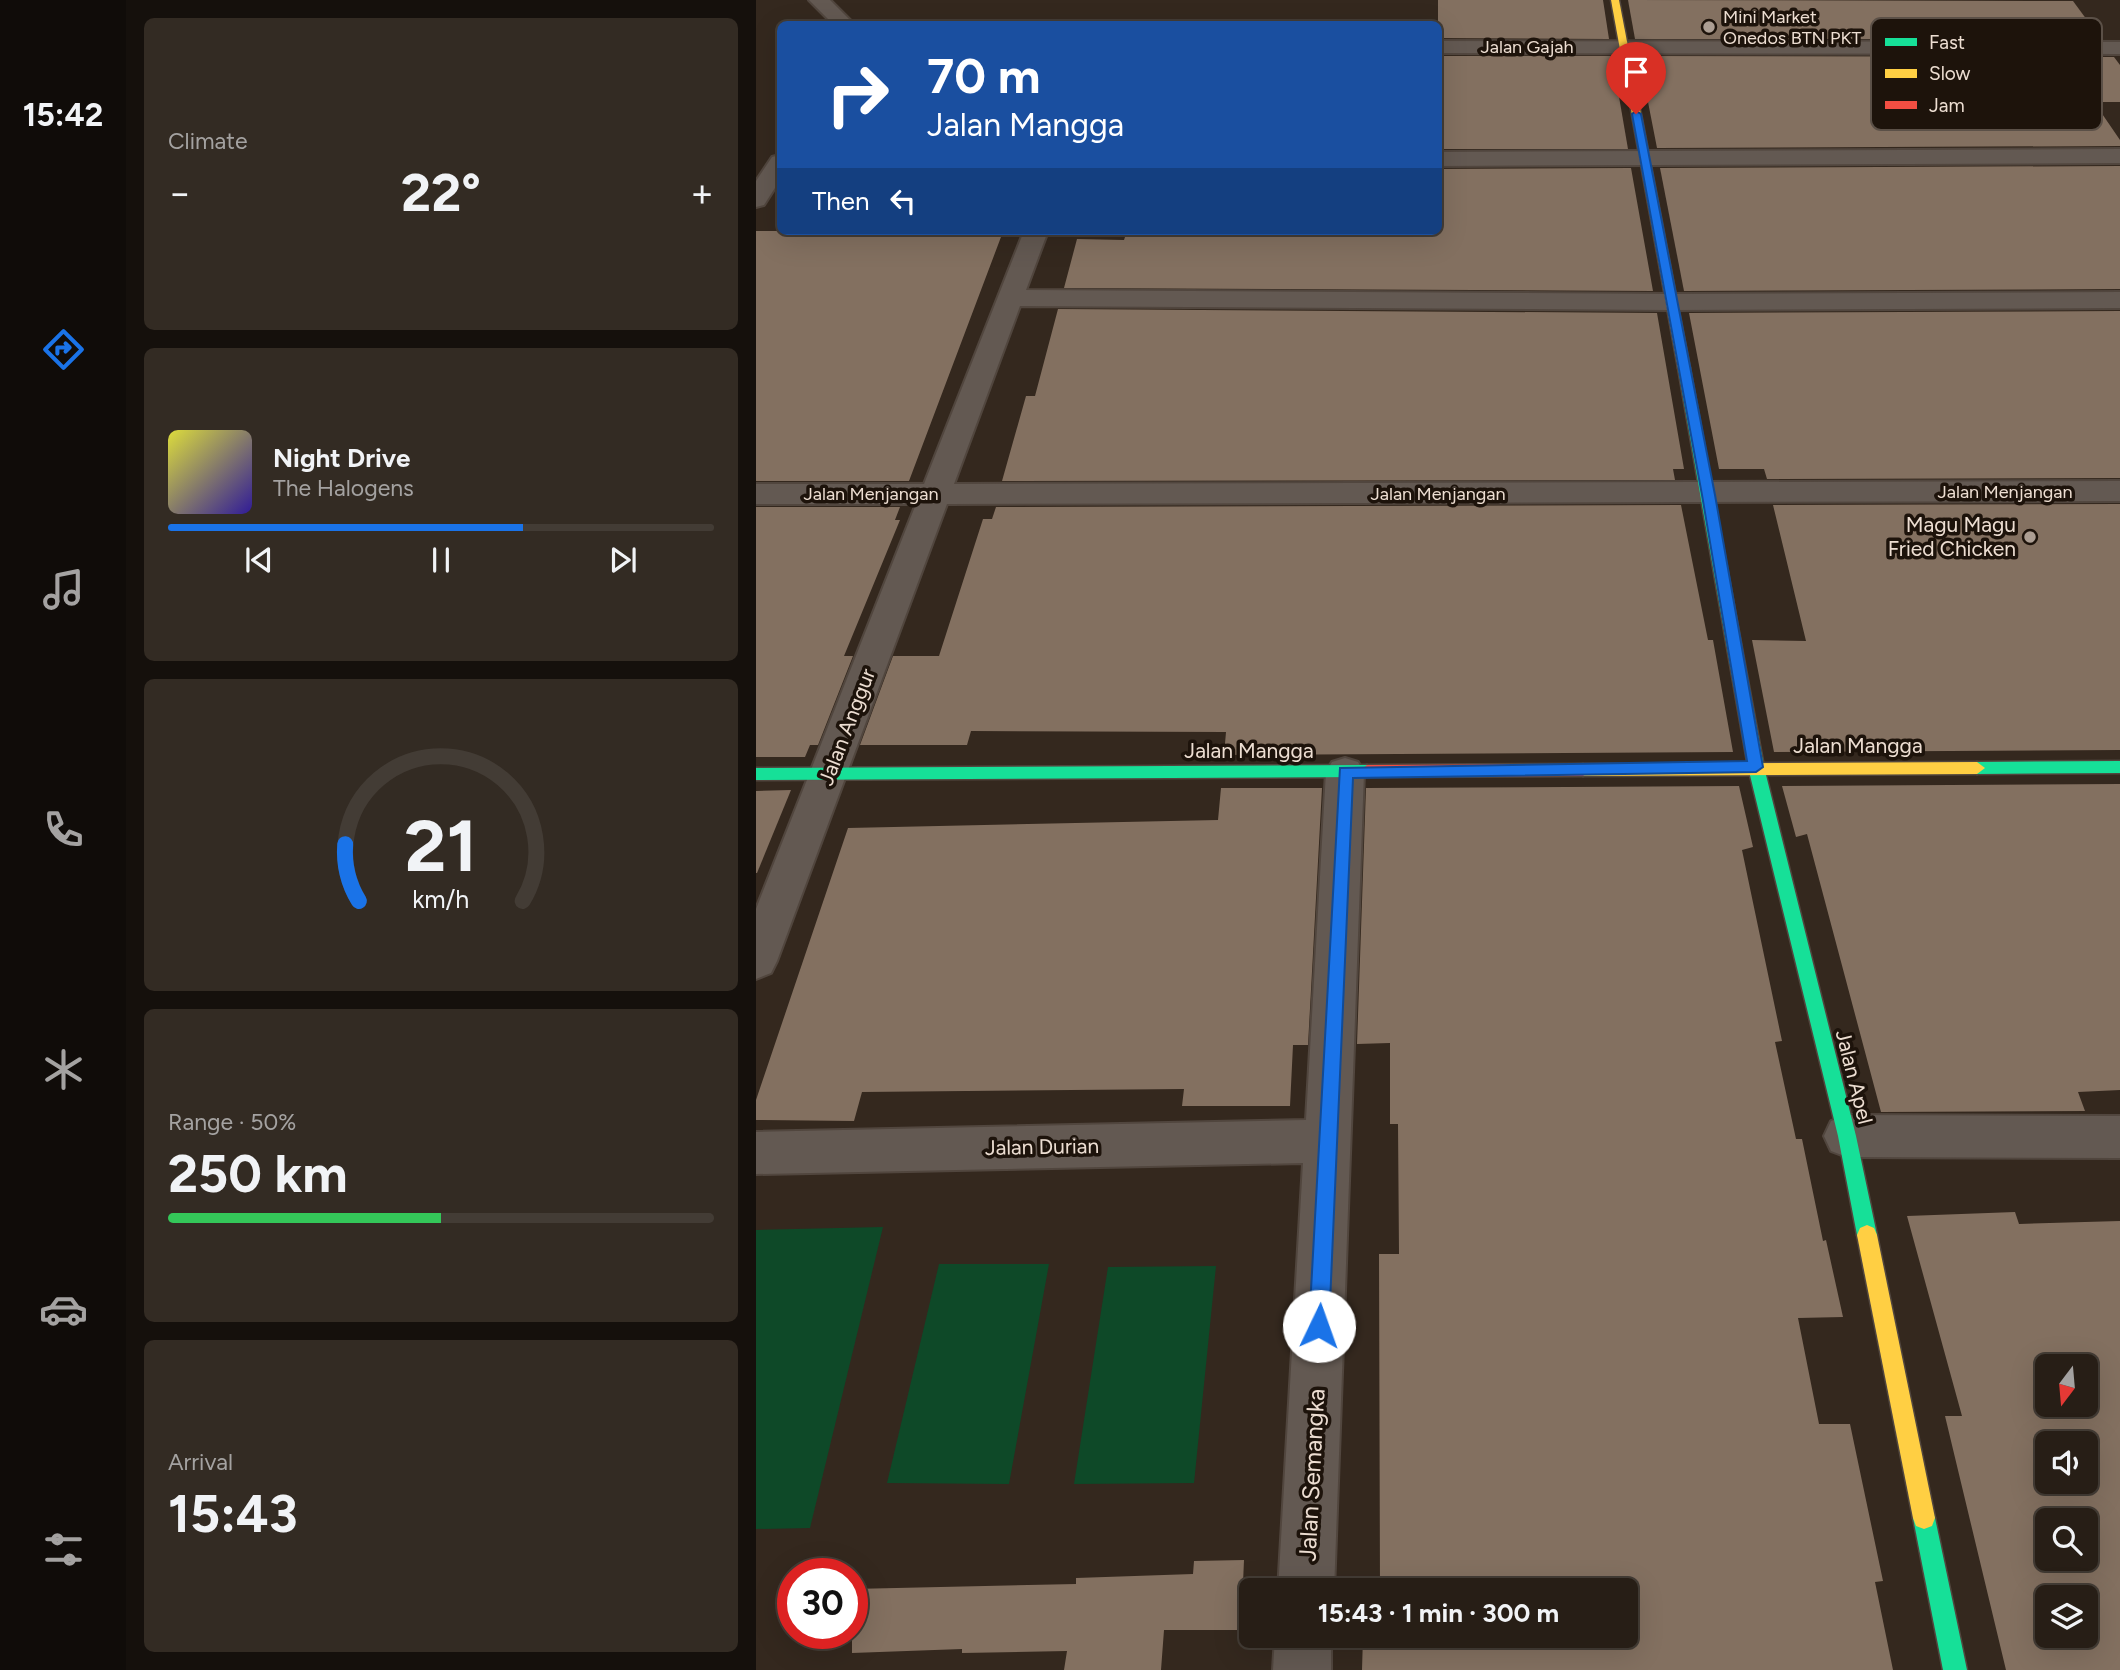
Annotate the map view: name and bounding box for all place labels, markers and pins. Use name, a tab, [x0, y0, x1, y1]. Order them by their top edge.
place label: Mini Market Onedos BTN PKT	[1723, 6, 1861, 49]
marker: Mini Market Onedos BTN PKT	[1701, 19, 1717, 35]
pin	[1606, 42, 1666, 114]
place label: Magu Magu Fried Chicken	[1888, 512, 2016, 561]
marker: Magu Magu Fried Chicken	[2022, 529, 2038, 545]

